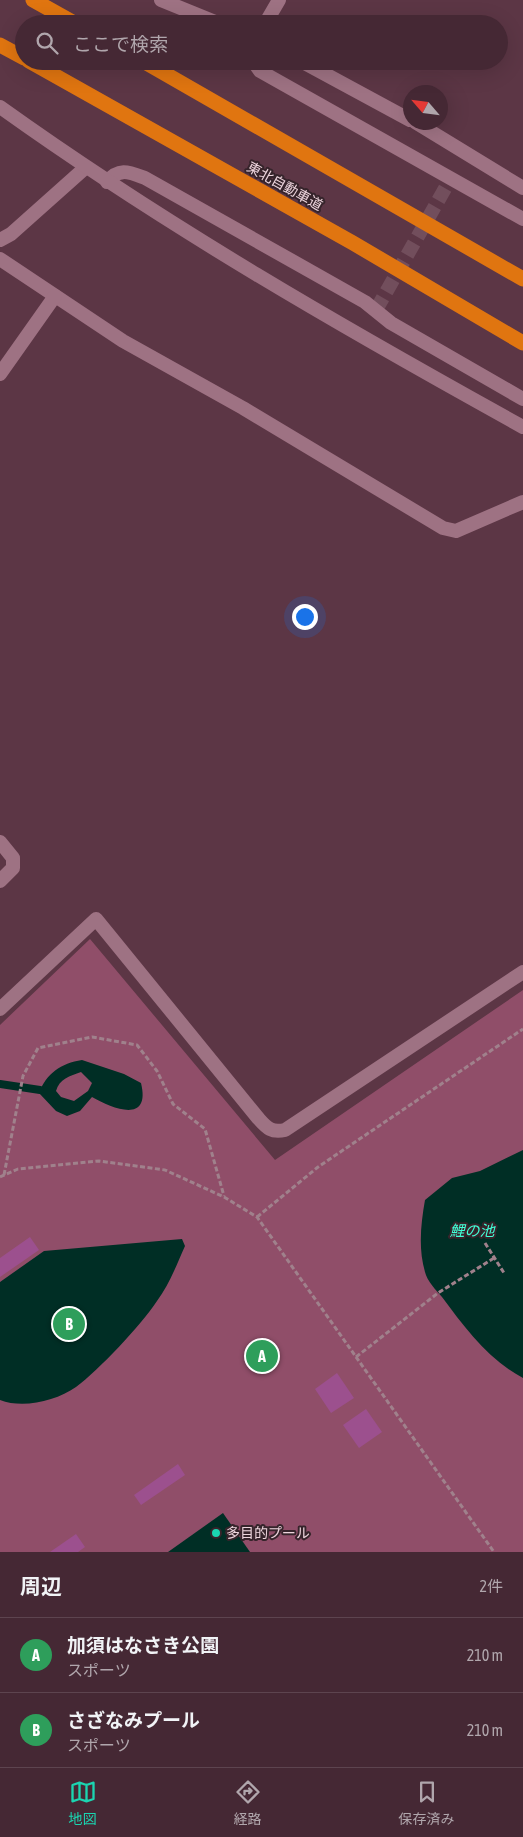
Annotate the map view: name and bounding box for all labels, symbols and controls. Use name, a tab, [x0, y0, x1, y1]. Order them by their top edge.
search box	[15, 15, 508, 70]
icon: search	[33, 29, 61, 57]
text: ここで検索	[73, 33, 168, 55]
north arrow	[403, 85, 448, 130]
street label: 東北自動車道	[244, 159, 326, 213]
your location	[292, 604, 318, 630]
water label: 鯉の池	[449, 1222, 496, 1239]
pin: B	[53, 1305, 85, 1343]
pin: A	[246, 1337, 278, 1375]
place label: 多目的プール	[226, 1525, 310, 1541]
marker: 多目的プール	[210, 1527, 222, 1539]
text: 周辺	[20, 1574, 62, 1598]
text: 2件	[479, 1577, 503, 1595]
text: 加須はなさき公園	[67, 1634, 219, 1656]
text: A	[32, 1646, 40, 1664]
text: 210 m	[467, 1646, 503, 1664]
text: スポーツ	[67, 1661, 131, 1679]
text: さざなみプール	[67, 1709, 200, 1731]
text: B	[32, 1721, 40, 1739]
text: 210 m	[467, 1721, 503, 1739]
text: スポーツ	[67, 1736, 131, 1754]
tab: 地図	[69, 1778, 97, 1828]
tab: 経路	[234, 1778, 262, 1828]
tab: 保存済み	[399, 1778, 455, 1828]

